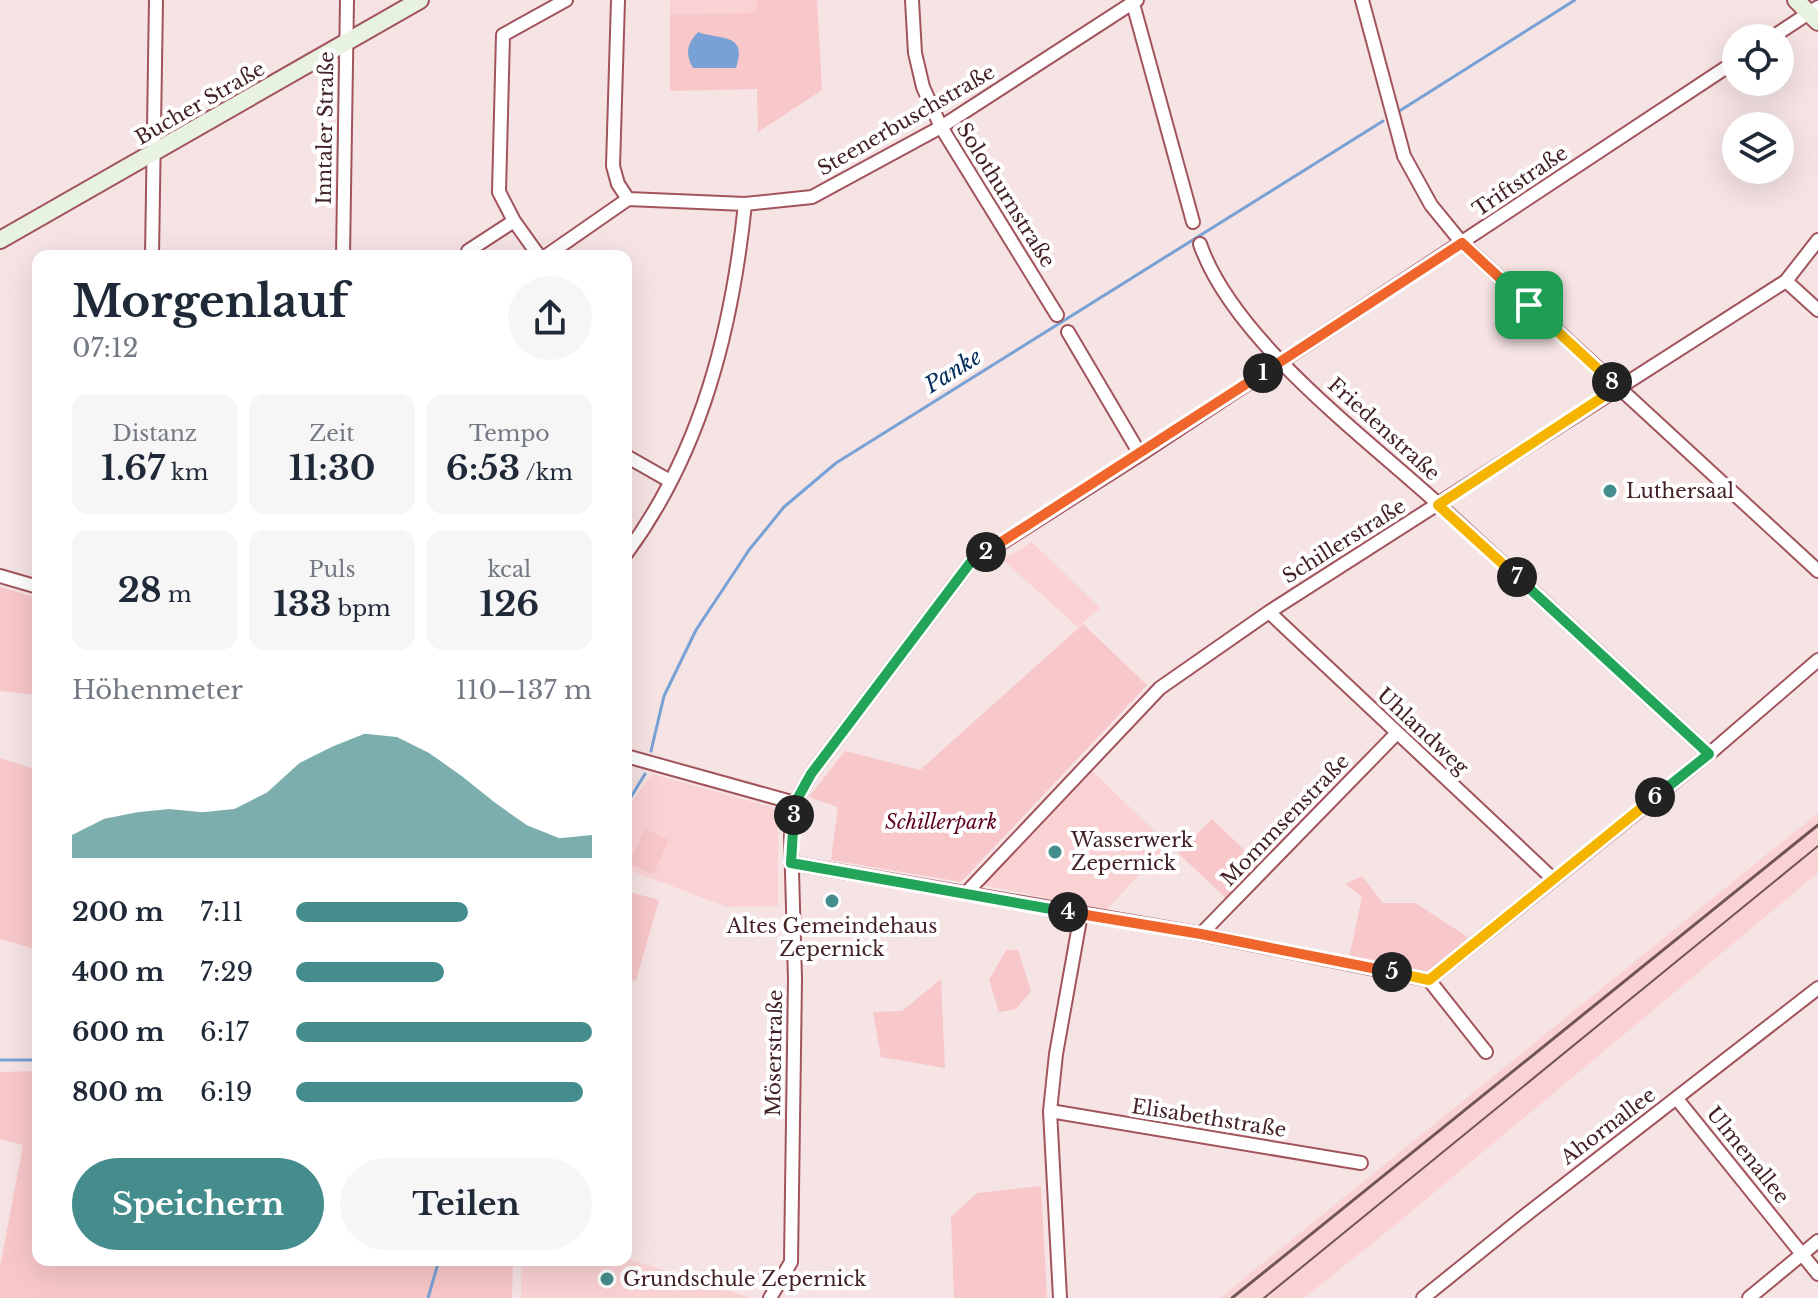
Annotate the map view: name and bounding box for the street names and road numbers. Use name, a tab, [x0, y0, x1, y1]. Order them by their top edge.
street label: Inntaler Straße	[312, 51, 338, 205]
street label: Bucher Straße	[131, 56, 269, 150]
street label: Steenerbuschstraße	[813, 59, 999, 181]
street label: Solothurnstraße	[952, 118, 1060, 272]
street label: Triftstraße	[1468, 141, 1572, 221]
street label: Friedenstraße	[1323, 373, 1445, 485]
street label: Schillerstraße	[1278, 494, 1410, 588]
street label: Uhlandweg	[1372, 683, 1474, 780]
street label: Mommsenstraße	[1216, 749, 1354, 891]
street label: Möserstraße	[761, 989, 787, 1117]
street label: Ahornallee	[1555, 1083, 1660, 1170]
street label: Elisabethstraße	[1130, 1094, 1288, 1142]
street label: Ulmenallee	[1702, 1102, 1794, 1208]

